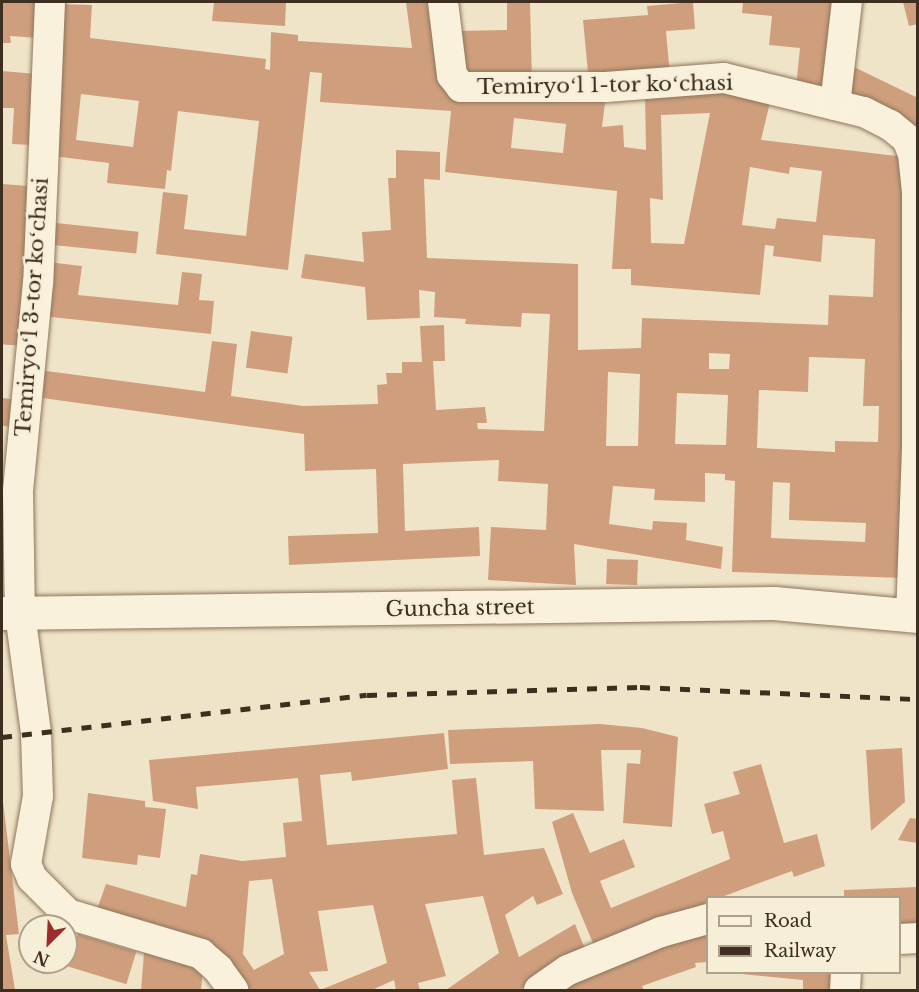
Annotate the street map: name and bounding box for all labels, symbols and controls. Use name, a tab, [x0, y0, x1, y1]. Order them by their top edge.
street label: Temiryoʻl 1-tor koʻchasi	[476, 70, 734, 100]
street label: Temiryoʻl 3-tor koʻchasi	[10, 176, 54, 438]
street label: Guncha street	[385, 594, 535, 622]
legend	[706, 896, 901, 974]
text: Road	[764, 910, 812, 932]
north arrow	[18, 914, 78, 974]
text: Railway	[764, 940, 836, 962]
text: N	[31, 946, 52, 971]

